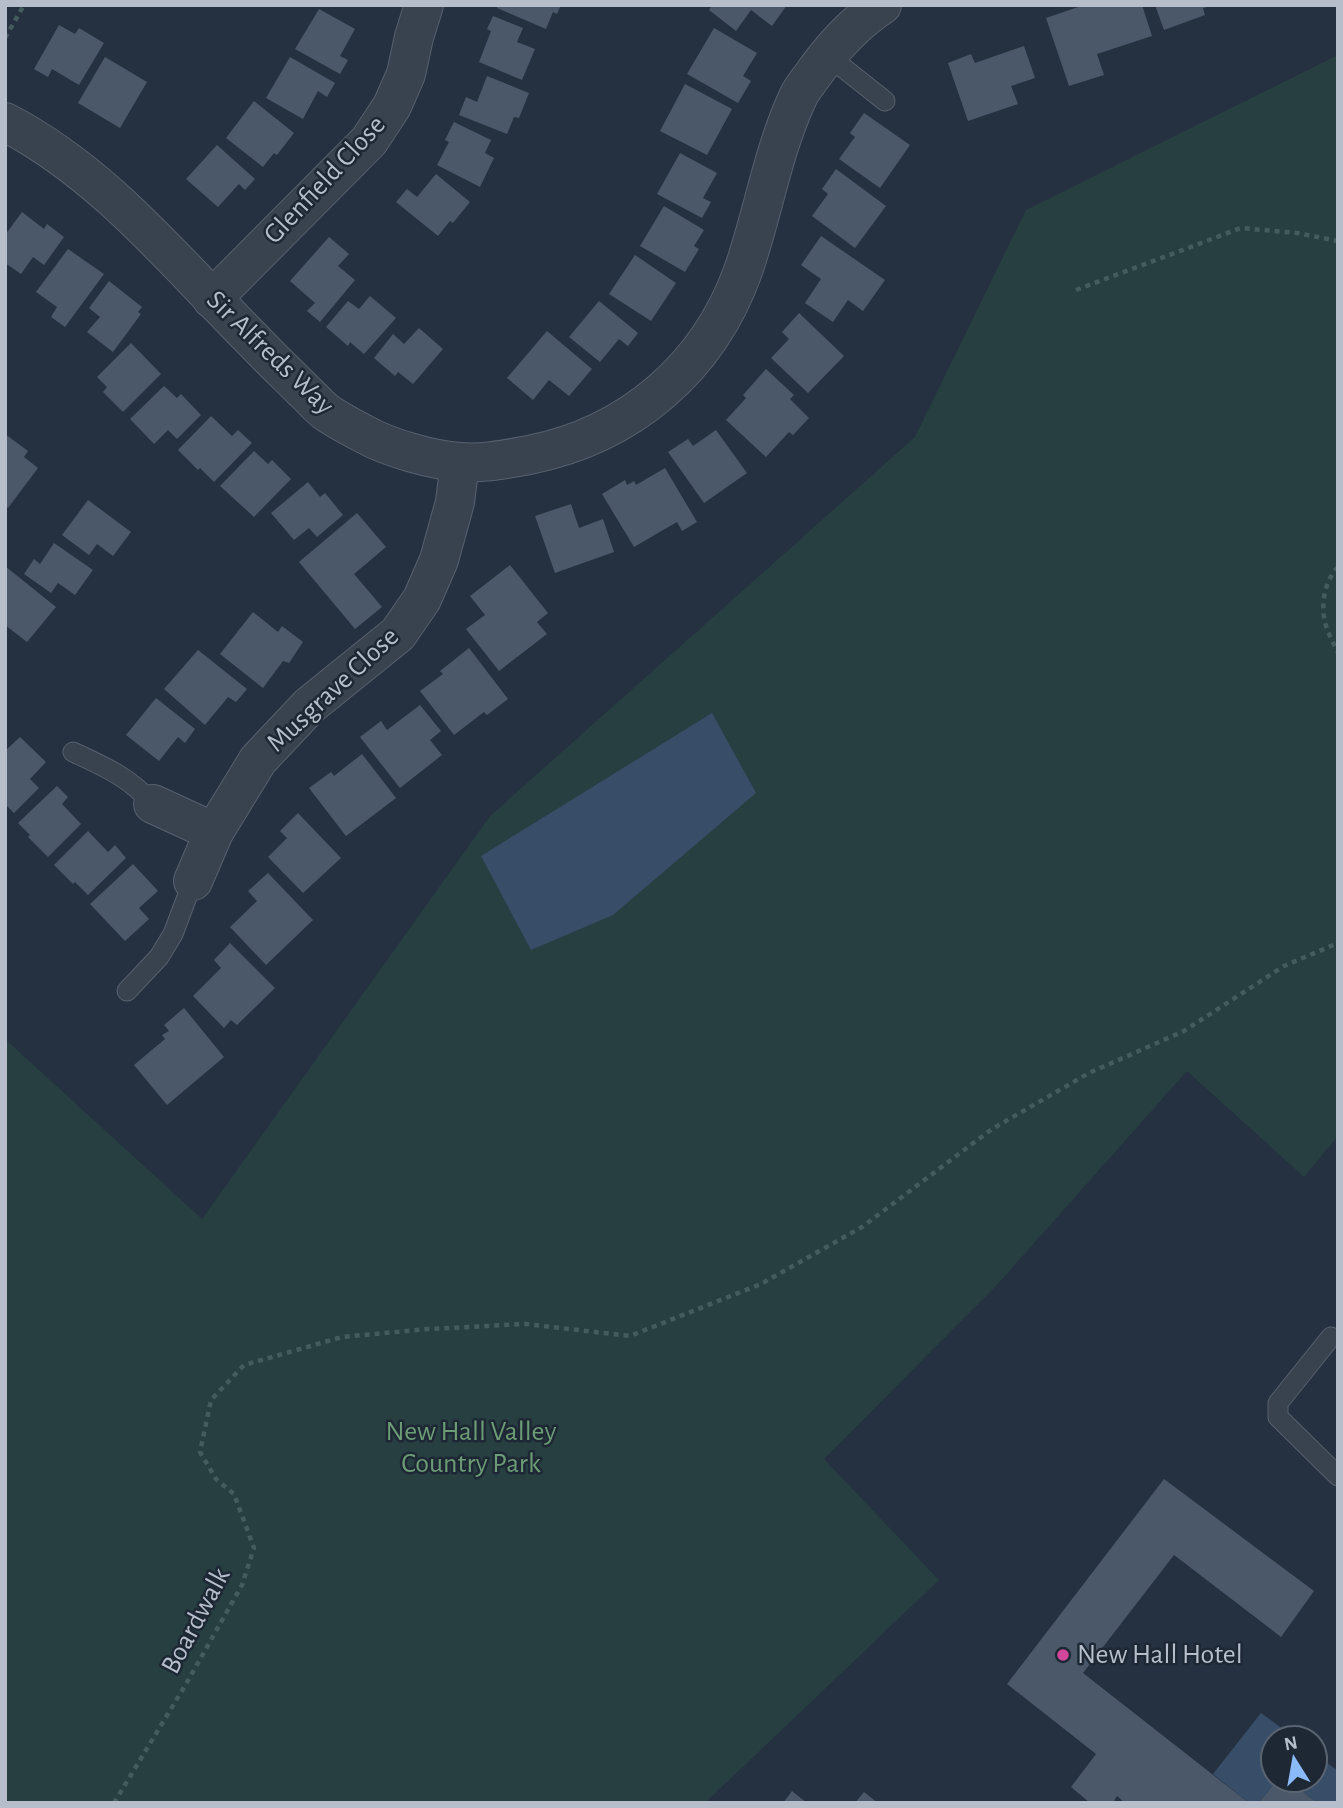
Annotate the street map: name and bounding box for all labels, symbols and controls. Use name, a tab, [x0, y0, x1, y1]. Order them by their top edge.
street label: Glenfield Close	[259, 111, 391, 249]
street label: Sir Alfreds Way	[201, 286, 339, 420]
street label: Musgrave Close	[262, 622, 404, 758]
park label: New Hall Valley Country Park	[386, 1418, 556, 1478]
street label: Boardwalk	[156, 1563, 236, 1679]
place label: New Hall Hotel	[1077, 1641, 1243, 1669]
marker: New Hall Hotel	[1055, 1647, 1071, 1663]
north arrow	[1259, 1724, 1329, 1794]
text: N	[1283, 1733, 1299, 1754]

